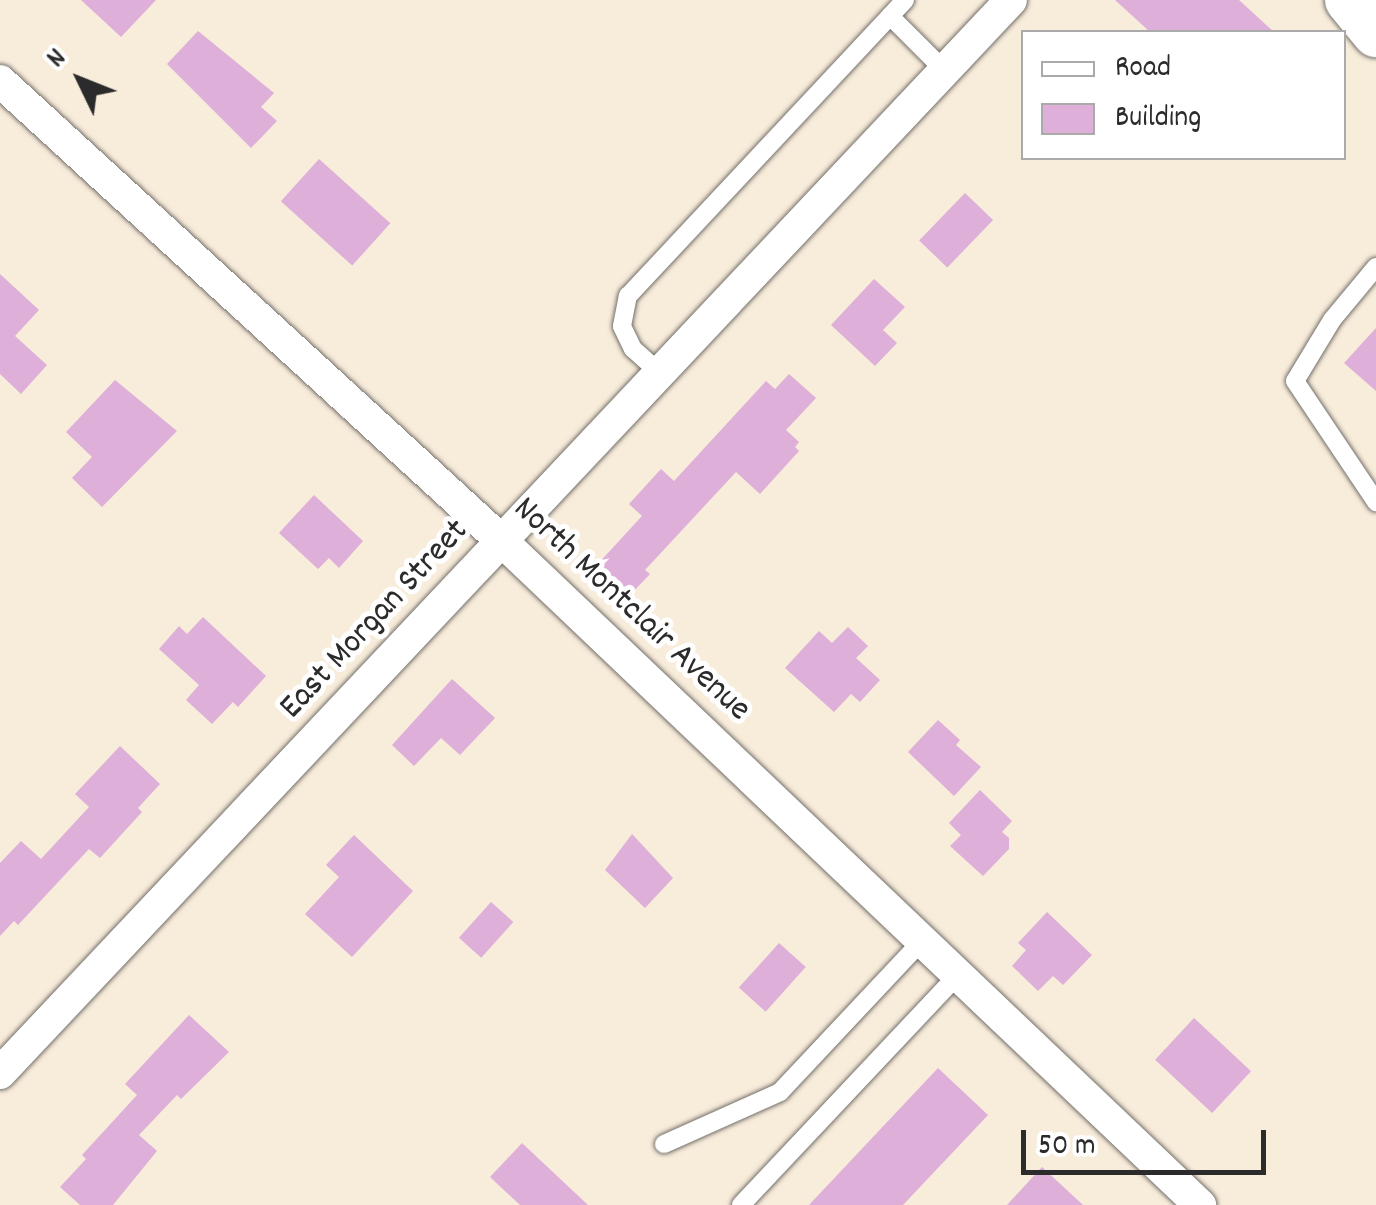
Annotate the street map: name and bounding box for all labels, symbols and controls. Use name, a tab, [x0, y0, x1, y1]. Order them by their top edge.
north arrow	[30, 30, 130, 130]
legend	[1021, 30, 1346, 160]
text: N	[39, 41, 77, 78]
text: Road	[1115, 48, 1171, 91]
text: Building	[1115, 98, 1201, 141]
street label: North Montclair Avenue	[503, 489, 759, 731]
street label: East Morgan Street	[272, 511, 478, 729]
scale bar	[1026, 1110, 1271, 1172]
text: 50 m	[1038, 1126, 1096, 1169]

